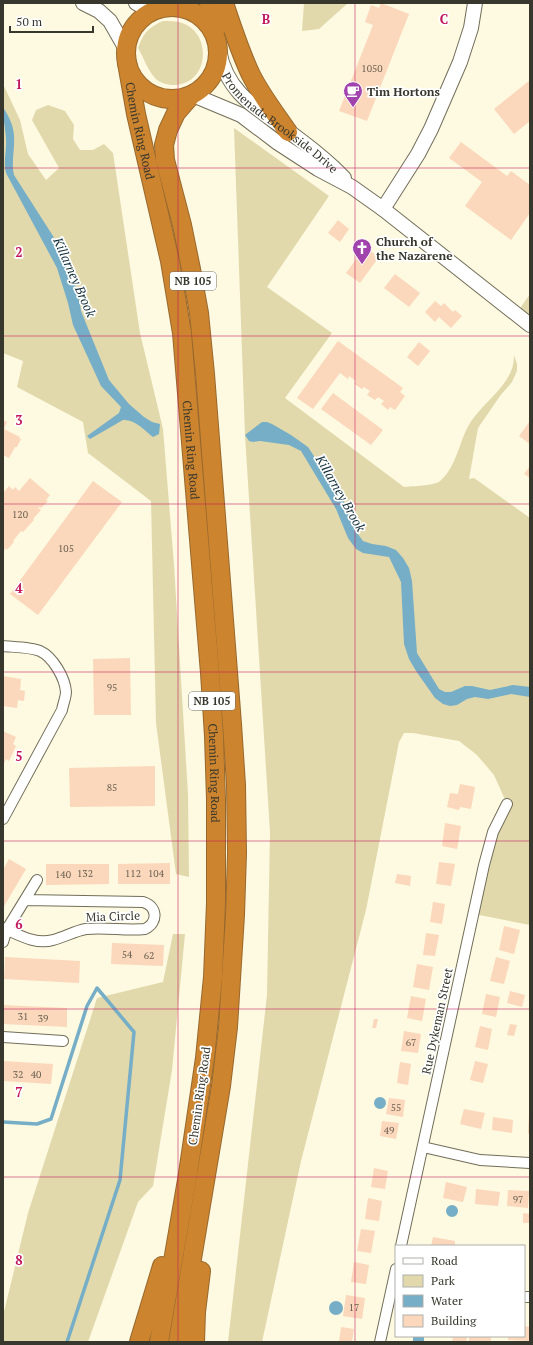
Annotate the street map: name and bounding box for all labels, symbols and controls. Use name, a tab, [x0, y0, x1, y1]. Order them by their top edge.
scale bar	[10, 8, 93, 34]
text: B	[262, 10, 270, 28]
text: C	[440, 10, 448, 28]
text: 50 m	[16, 14, 43, 29]
house number: 1050	[361, 62, 383, 75]
street label: Promenade Brookside Drive	[219, 69, 341, 176]
text: 1	[15, 75, 23, 93]
cafe icon: Tim Hortons	[342, 80, 364, 108]
street label: Chemin Ring Road	[123, 81, 158, 181]
place label: Tim Hortons	[367, 84, 440, 99]
water label: Killarney Brook	[49, 233, 101, 320]
place label: Church of the Nazarene	[376, 234, 453, 263]
church icon: Church of the Nazarene	[351, 237, 373, 265]
text: 2	[15, 243, 23, 261]
road number: NB 105	[170, 272, 216, 290]
street label: Chemin Ring Road	[180, 400, 203, 500]
text: 3	[15, 411, 23, 429]
water label: Killarney Brook	[311, 451, 371, 535]
house number: 120	[12, 508, 28, 521]
house number: 105	[58, 542, 74, 555]
text: 4	[15, 579, 23, 597]
house number: 95	[107, 681, 117, 694]
road number: NB 105	[189, 692, 235, 710]
street label: Chemin Ring Road	[206, 723, 224, 823]
text: 5	[15, 747, 23, 765]
house number: 85	[107, 781, 117, 794]
house number: 132	[77, 867, 93, 880]
house number: 112	[125, 867, 141, 880]
house number: 104	[148, 867, 165, 880]
house number: 140	[55, 868, 71, 881]
street label: Mia Circle	[86, 908, 140, 924]
text: 6	[15, 915, 23, 933]
house number: 54	[122, 948, 133, 961]
house number: 62	[144, 949, 154, 962]
street label: Rue Dykeman Street	[418, 966, 456, 1076]
house number: 31	[18, 1010, 28, 1023]
house number: 39	[38, 1012, 48, 1025]
house number: 67	[406, 1036, 416, 1049]
street label: Chemin Ring Road	[185, 1046, 213, 1146]
house number: 32	[13, 1068, 23, 1081]
house number: 40	[31, 1068, 41, 1081]
text: 7	[15, 1083, 23, 1101]
house number: 55	[391, 1101, 401, 1114]
house number: 49	[384, 1124, 394, 1137]
house number: 97	[513, 1193, 523, 1206]
legend	[395, 1245, 525, 1337]
text: 8	[15, 1251, 23, 1269]
text: Road	[431, 1253, 458, 1268]
text: Park	[431, 1273, 456, 1288]
text: Water	[431, 1293, 463, 1308]
house number: 17	[349, 1301, 359, 1314]
text: Building	[431, 1313, 477, 1328]

